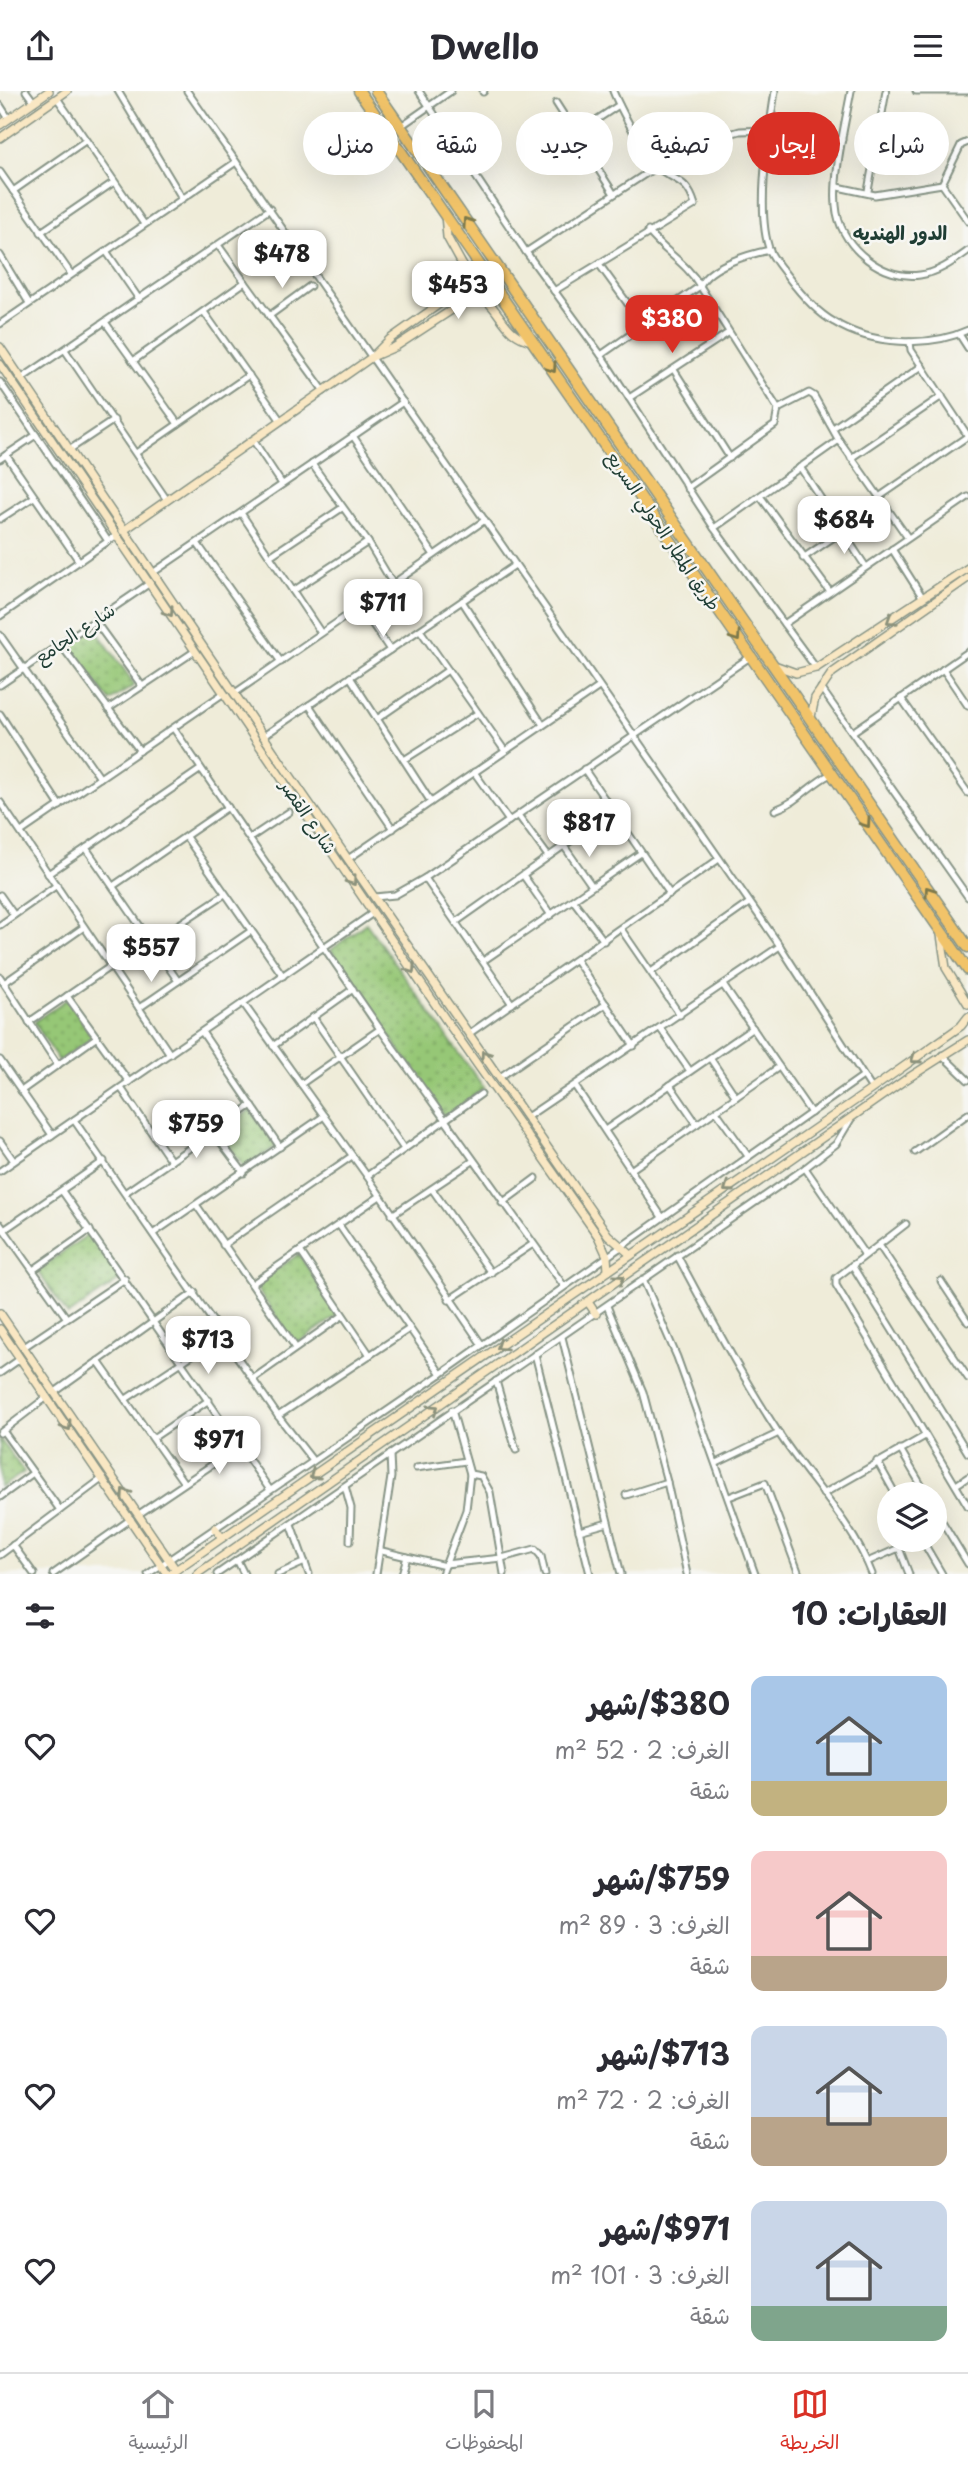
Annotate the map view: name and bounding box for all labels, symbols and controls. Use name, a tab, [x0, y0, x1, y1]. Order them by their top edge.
text: Dwello	[429, 22, 539, 70]
icon: share	[21, 27, 59, 65]
icon: menu	[909, 27, 947, 65]
chip: منزل	[303, 112, 398, 175]
chip: شقة	[412, 112, 502, 175]
chip: جديد	[516, 112, 613, 175]
chip: تصفية	[627, 112, 733, 175]
chip: إيجار	[747, 112, 840, 175]
chip: شراء	[854, 112, 949, 175]
one-way arrow	[463, 217, 475, 230]
district label: الدور الهنديه	[853, 218, 947, 246]
pin: $478	[241, 231, 323, 290]
text: $478	[254, 235, 310, 270]
pin: $453	[417, 261, 499, 321]
text: $453	[428, 266, 488, 301]
pin: $380	[631, 295, 713, 355]
text: $380	[641, 300, 703, 335]
one-way arrow	[544, 360, 556, 373]
street label: طريق المطار الحولي السريع	[597, 445, 728, 618]
pin: $684	[803, 497, 885, 556]
text: $684	[813, 501, 875, 536]
pin: $711	[342, 580, 424, 639]
text: $711	[360, 584, 406, 619]
street label: شارع الجامع	[28, 596, 120, 671]
one-way arrow	[161, 604, 173, 617]
one-way arrow	[886, 611, 899, 624]
one-way arrow	[728, 629, 740, 642]
street label: شارع القصر	[273, 772, 344, 859]
pin: $817	[548, 799, 630, 859]
text: $817	[563, 804, 615, 839]
one-way arrow	[858, 815, 870, 828]
one-way arrow	[344, 873, 356, 886]
one-way arrow	[925, 886, 937, 899]
pin: $557	[110, 925, 192, 984]
text: $557	[123, 929, 179, 964]
one-way arrow	[403, 961, 416, 974]
one-way arrow	[481, 1050, 493, 1063]
one-way arrow	[910, 1050, 923, 1063]
pin: $759	[155, 1101, 237, 1160]
text: $759	[168, 1105, 224, 1140]
one-way arrow	[723, 1180, 736, 1192]
one-way arrow	[612, 1275, 625, 1287]
pin: $713	[167, 1317, 249, 1376]
text: $713	[182, 1321, 234, 1356]
one-way arrow	[496, 1338, 509, 1350]
one-way arrow	[426, 1405, 439, 1417]
pin: $971	[178, 1417, 260, 1476]
one-way arrow	[59, 1418, 71, 1431]
text: $971	[194, 1421, 244, 1456]
one-way arrow	[309, 1467, 322, 1479]
map controls	[877, 1482, 947, 1552]
button: layers	[877, 1482, 947, 1552]
one-way arrow	[120, 1487, 133, 1500]
text: العقارات: 10	[791, 1590, 947, 1635]
icon: filters	[21, 1597, 59, 1635]
text: $380/شهر	[588, 1680, 730, 1725]
icon: home	[807, 1704, 891, 1788]
icon: heart	[21, 1727, 59, 1765]
text: الغرف: 2 · 52 m²	[555, 1732, 730, 1767]
text: شقة	[690, 1772, 730, 1807]
text: $759/شهر	[595, 1855, 730, 1900]
icon: home	[807, 1879, 891, 1963]
icon: heart	[21, 1902, 59, 1940]
text: الغرف: 3 · 89 m²	[558, 1907, 730, 1942]
text: شقة	[690, 1947, 730, 1982]
text: $713/شهر	[599, 2030, 730, 2075]
icon: home	[807, 2054, 891, 2138]
icon: heart	[21, 2077, 59, 2115]
text: الغرف: 2 · 72 m²	[556, 2082, 730, 2117]
text: شقة	[690, 2122, 730, 2157]
text: $971/شهر	[601, 2205, 730, 2250]
icon: home	[807, 2229, 891, 2313]
icon: heart	[21, 2252, 59, 2290]
text: الغرف: 3 · 101 m²	[550, 2257, 730, 2292]
text: شقة	[690, 2297, 730, 2332]
tab: الرئيسية	[128, 2385, 188, 2459]
tab: المحفوظات	[445, 2385, 523, 2459]
tab: الخريطة	[780, 2385, 840, 2459]

